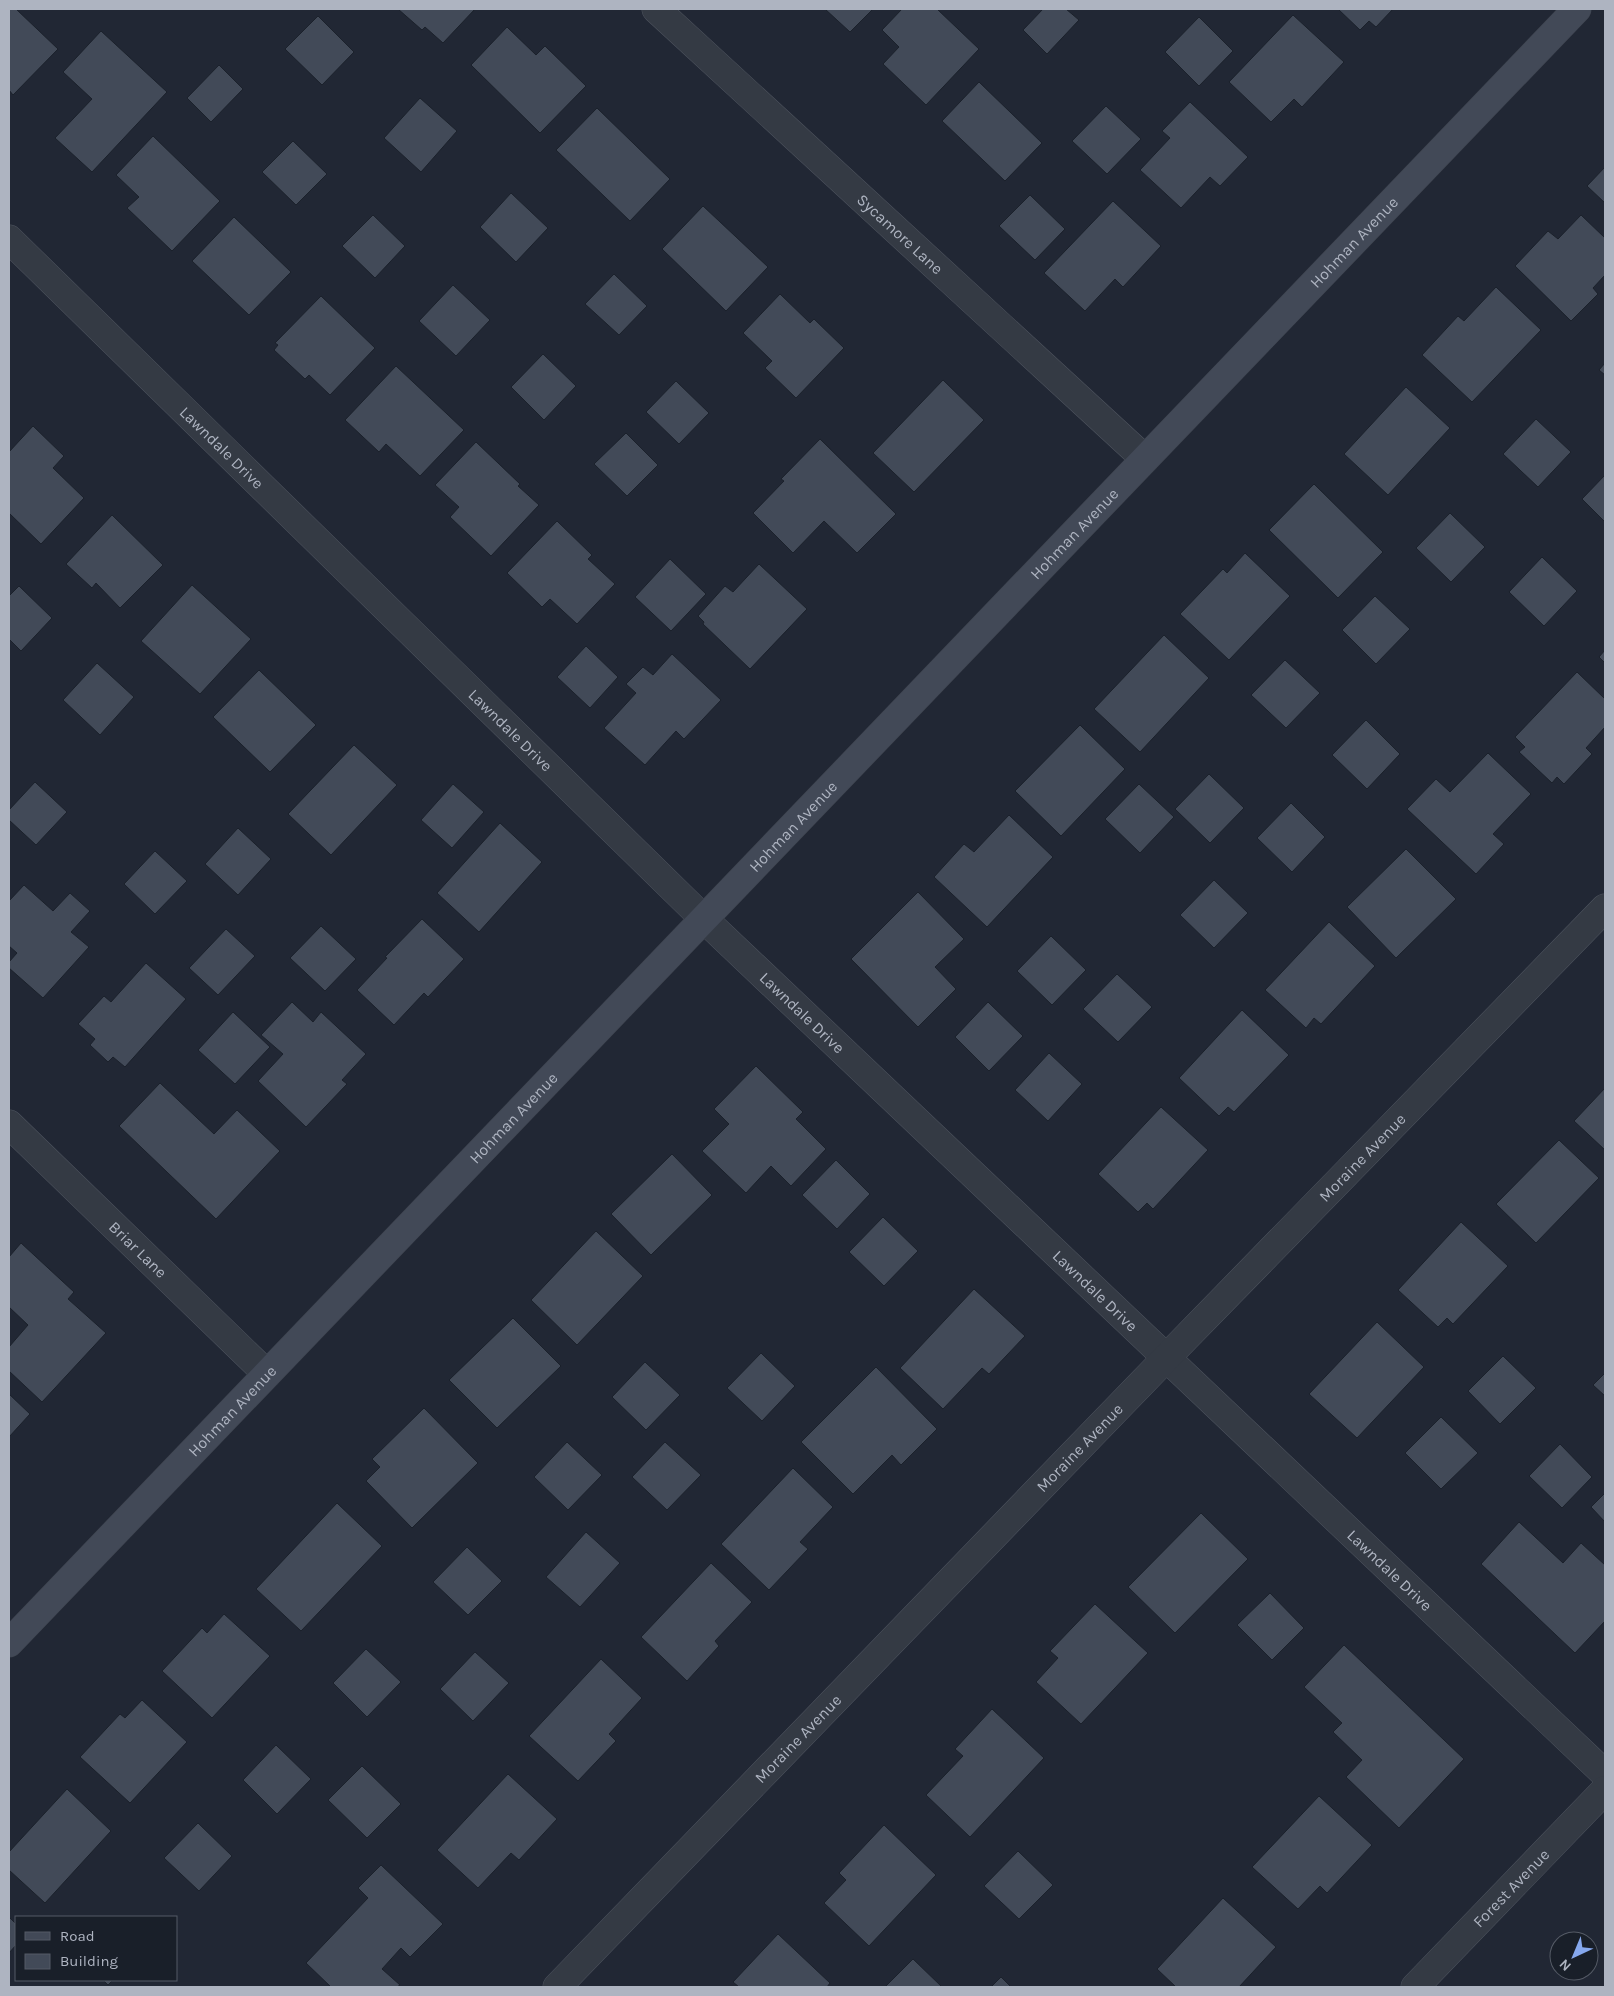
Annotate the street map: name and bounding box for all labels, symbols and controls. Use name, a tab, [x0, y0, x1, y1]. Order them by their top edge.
street label: Sycamore Lane	[853, 190, 947, 278]
street label: Hohman Avenue	[1306, 193, 1402, 292]
street label: Lawndale Drive	[176, 403, 268, 493]
street label: Hohman Avenue	[1026, 484, 1122, 583]
street label: Lawndale Drive	[465, 685, 556, 775]
street label: Hohman Avenue	[745, 777, 841, 876]
street label: Lawndale Drive	[756, 968, 848, 1057]
street label: Hohman Avenue	[465, 1069, 561, 1168]
street label: Moraine Avenue	[1315, 1109, 1410, 1206]
street label: Briar Lane	[105, 1217, 171, 1282]
street label: Lawndale Drive	[1049, 1246, 1141, 1336]
street label: Hohman Avenue	[184, 1361, 280, 1461]
street label: Moraine Avenue	[1033, 1400, 1127, 1496]
street label: Lawndale Drive	[1343, 1526, 1436, 1615]
street label: Moraine Avenue	[751, 1690, 845, 1787]
street label: Forest Avenue	[1469, 1845, 1553, 1931]
legend	[15, 1916, 178, 1981]
text: Road	[60, 1927, 95, 1945]
north arrow	[1549, 1931, 1599, 1981]
text: Building	[60, 1952, 118, 1970]
text: N	[1556, 1955, 1575, 1975]

